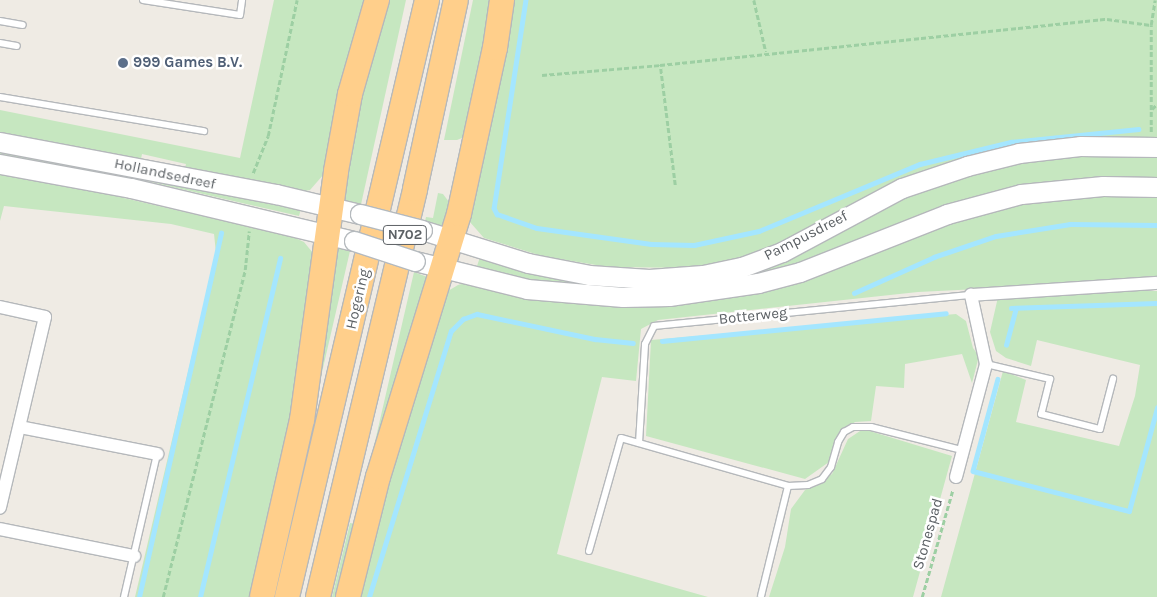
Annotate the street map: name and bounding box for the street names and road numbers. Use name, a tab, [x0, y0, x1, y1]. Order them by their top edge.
street label: Hollandsedreef	[113, 154, 217, 194]
street label: Pampusdreef	[761, 207, 851, 265]
road number: N702	[382, 224, 428, 246]
street label: Hogering	[342, 267, 374, 331]
street label: Botterweg	[718, 303, 788, 329]
street label: Stonespad	[909, 496, 947, 572]

